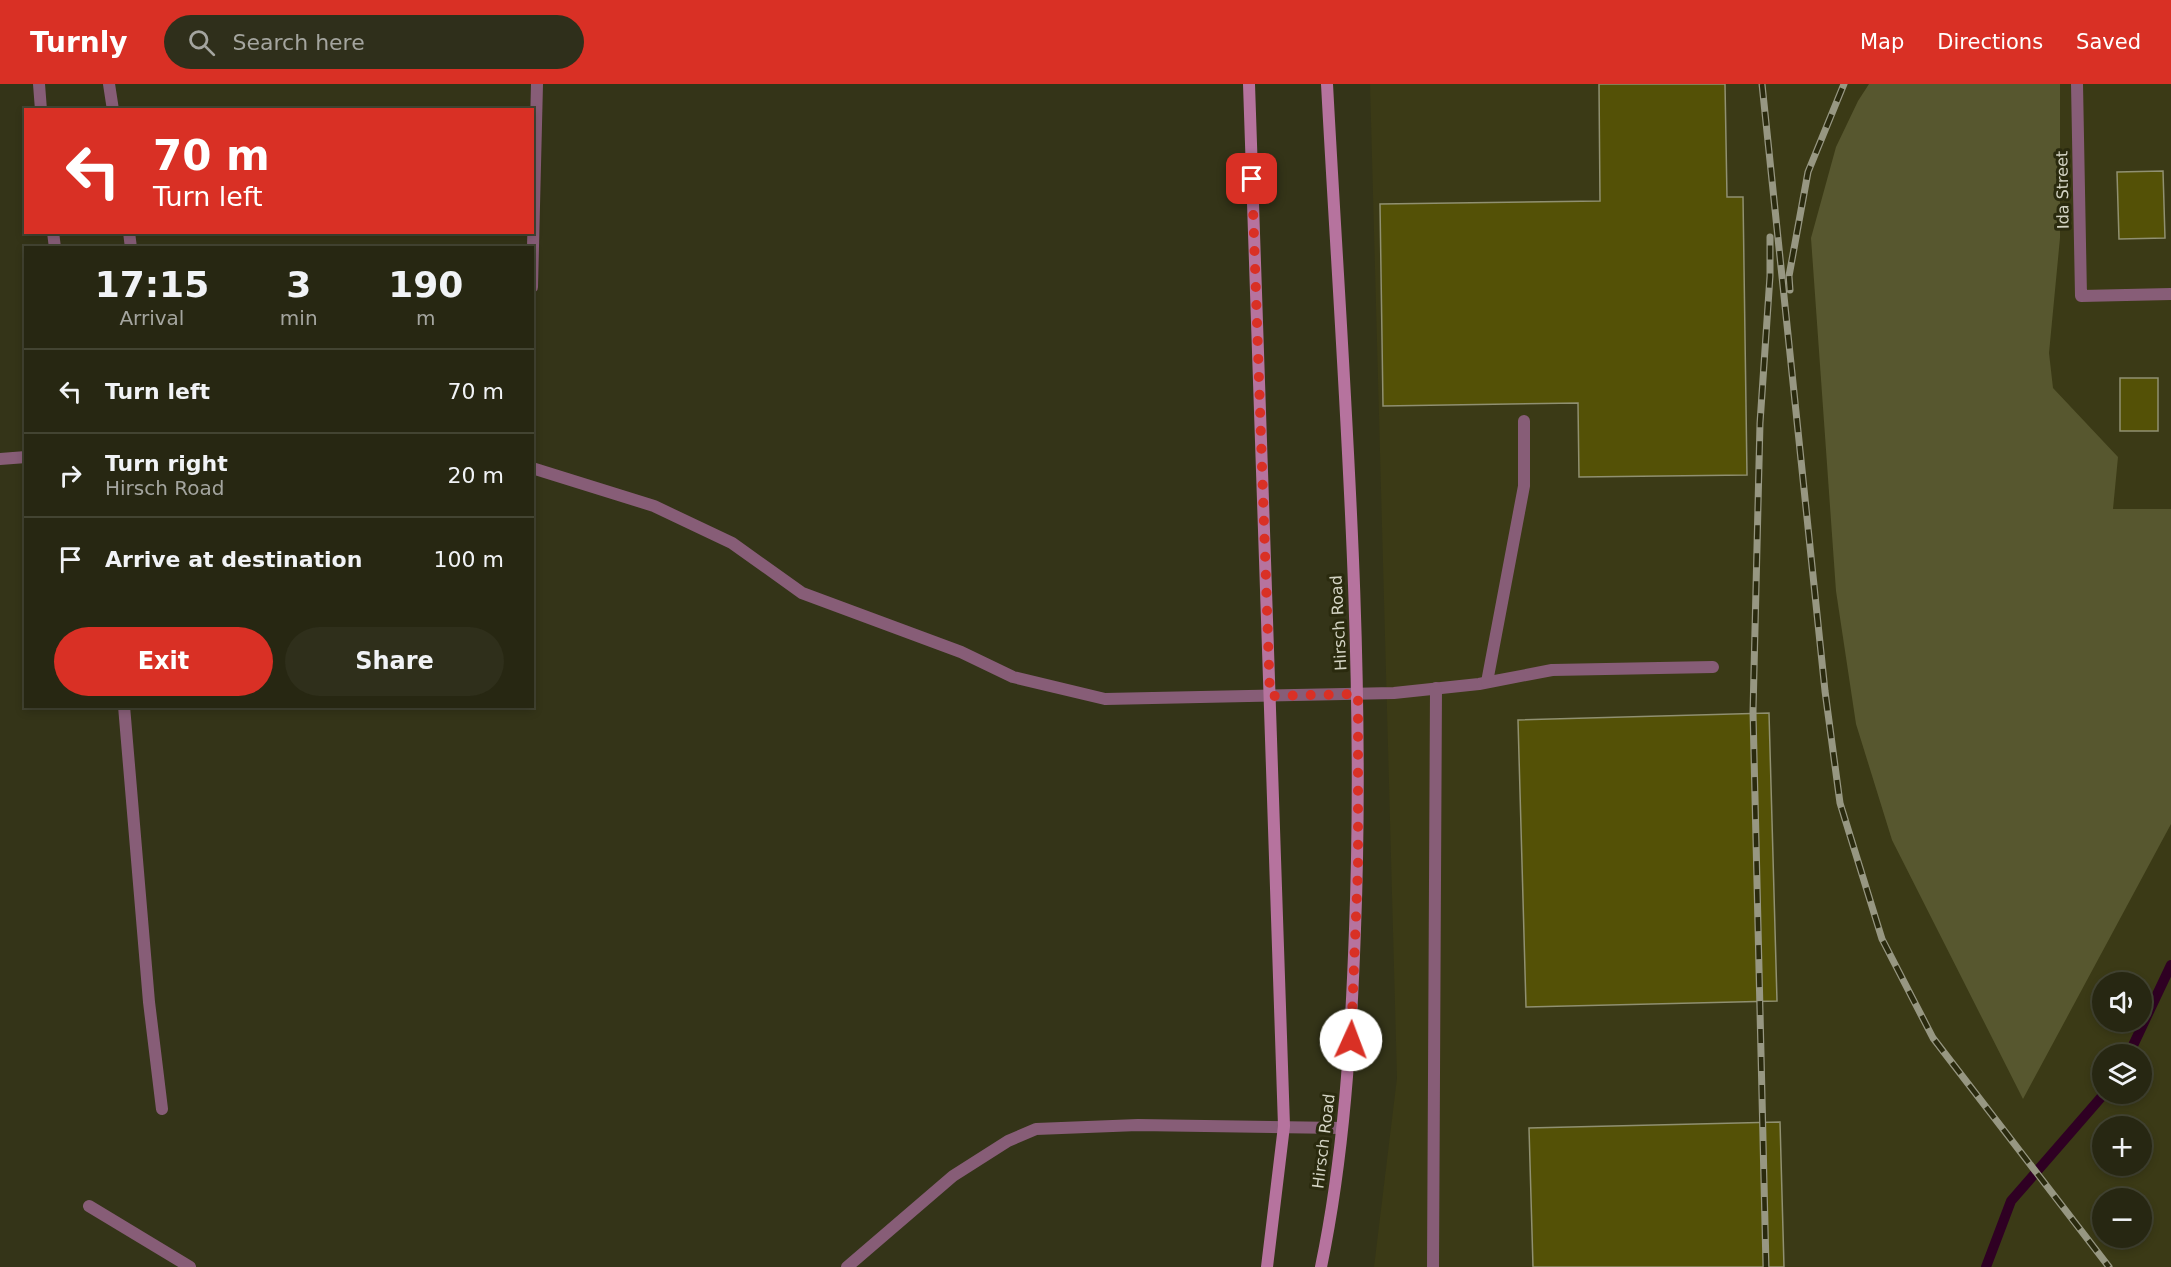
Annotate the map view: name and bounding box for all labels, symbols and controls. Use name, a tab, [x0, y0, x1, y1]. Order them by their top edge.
search box	[164, 15, 584, 69]
text: Turnly	[30, 26, 128, 59]
icon: search	[185, 26, 218, 59]
text: Search here	[233, 30, 365, 55]
text: Map	[1860, 30, 1904, 54]
text: Directions	[1937, 30, 2043, 54]
text: Saved	[2076, 30, 2141, 54]
text: 70 m	[153, 131, 270, 180]
icon: left	[54, 132, 132, 210]
street label: Ida Street	[2052, 151, 2073, 229]
pin	[1226, 153, 1277, 204]
icon: arrive	[1235, 162, 1268, 195]
text: Turn left	[153, 181, 263, 212]
text: 17:15	[95, 264, 209, 305]
text: 3	[286, 264, 311, 305]
text: 190	[388, 264, 463, 305]
text: Arrival	[119, 306, 184, 330]
text: min	[280, 306, 318, 330]
text: m	[416, 306, 436, 330]
icon: left	[54, 375, 87, 408]
text: Turn left	[105, 379, 210, 404]
text: 70 m	[448, 379, 504, 404]
text: Turn right	[105, 451, 228, 476]
icon: right	[54, 459, 87, 492]
text: 20 m	[448, 463, 504, 488]
text: Hirsch Road	[105, 476, 224, 500]
icon: arrive	[54, 543, 87, 576]
text: Arrive at destination	[105, 547, 362, 572]
text: 100 m	[434, 547, 504, 572]
street label: Hirsch Road	[1327, 575, 1350, 671]
button: Exit	[54, 627, 273, 696]
button: Share	[285, 627, 504, 696]
map controls	[2092, 972, 2152, 1248]
button: sound	[2092, 972, 2152, 1032]
position arrow	[1319, 1008, 1383, 1072]
button: layers	[2092, 1044, 2152, 1104]
street label: Hirsch Road	[1308, 1092, 1339, 1190]
button: +	[2092, 1116, 2152, 1176]
button: −	[2092, 1188, 2152, 1248]

